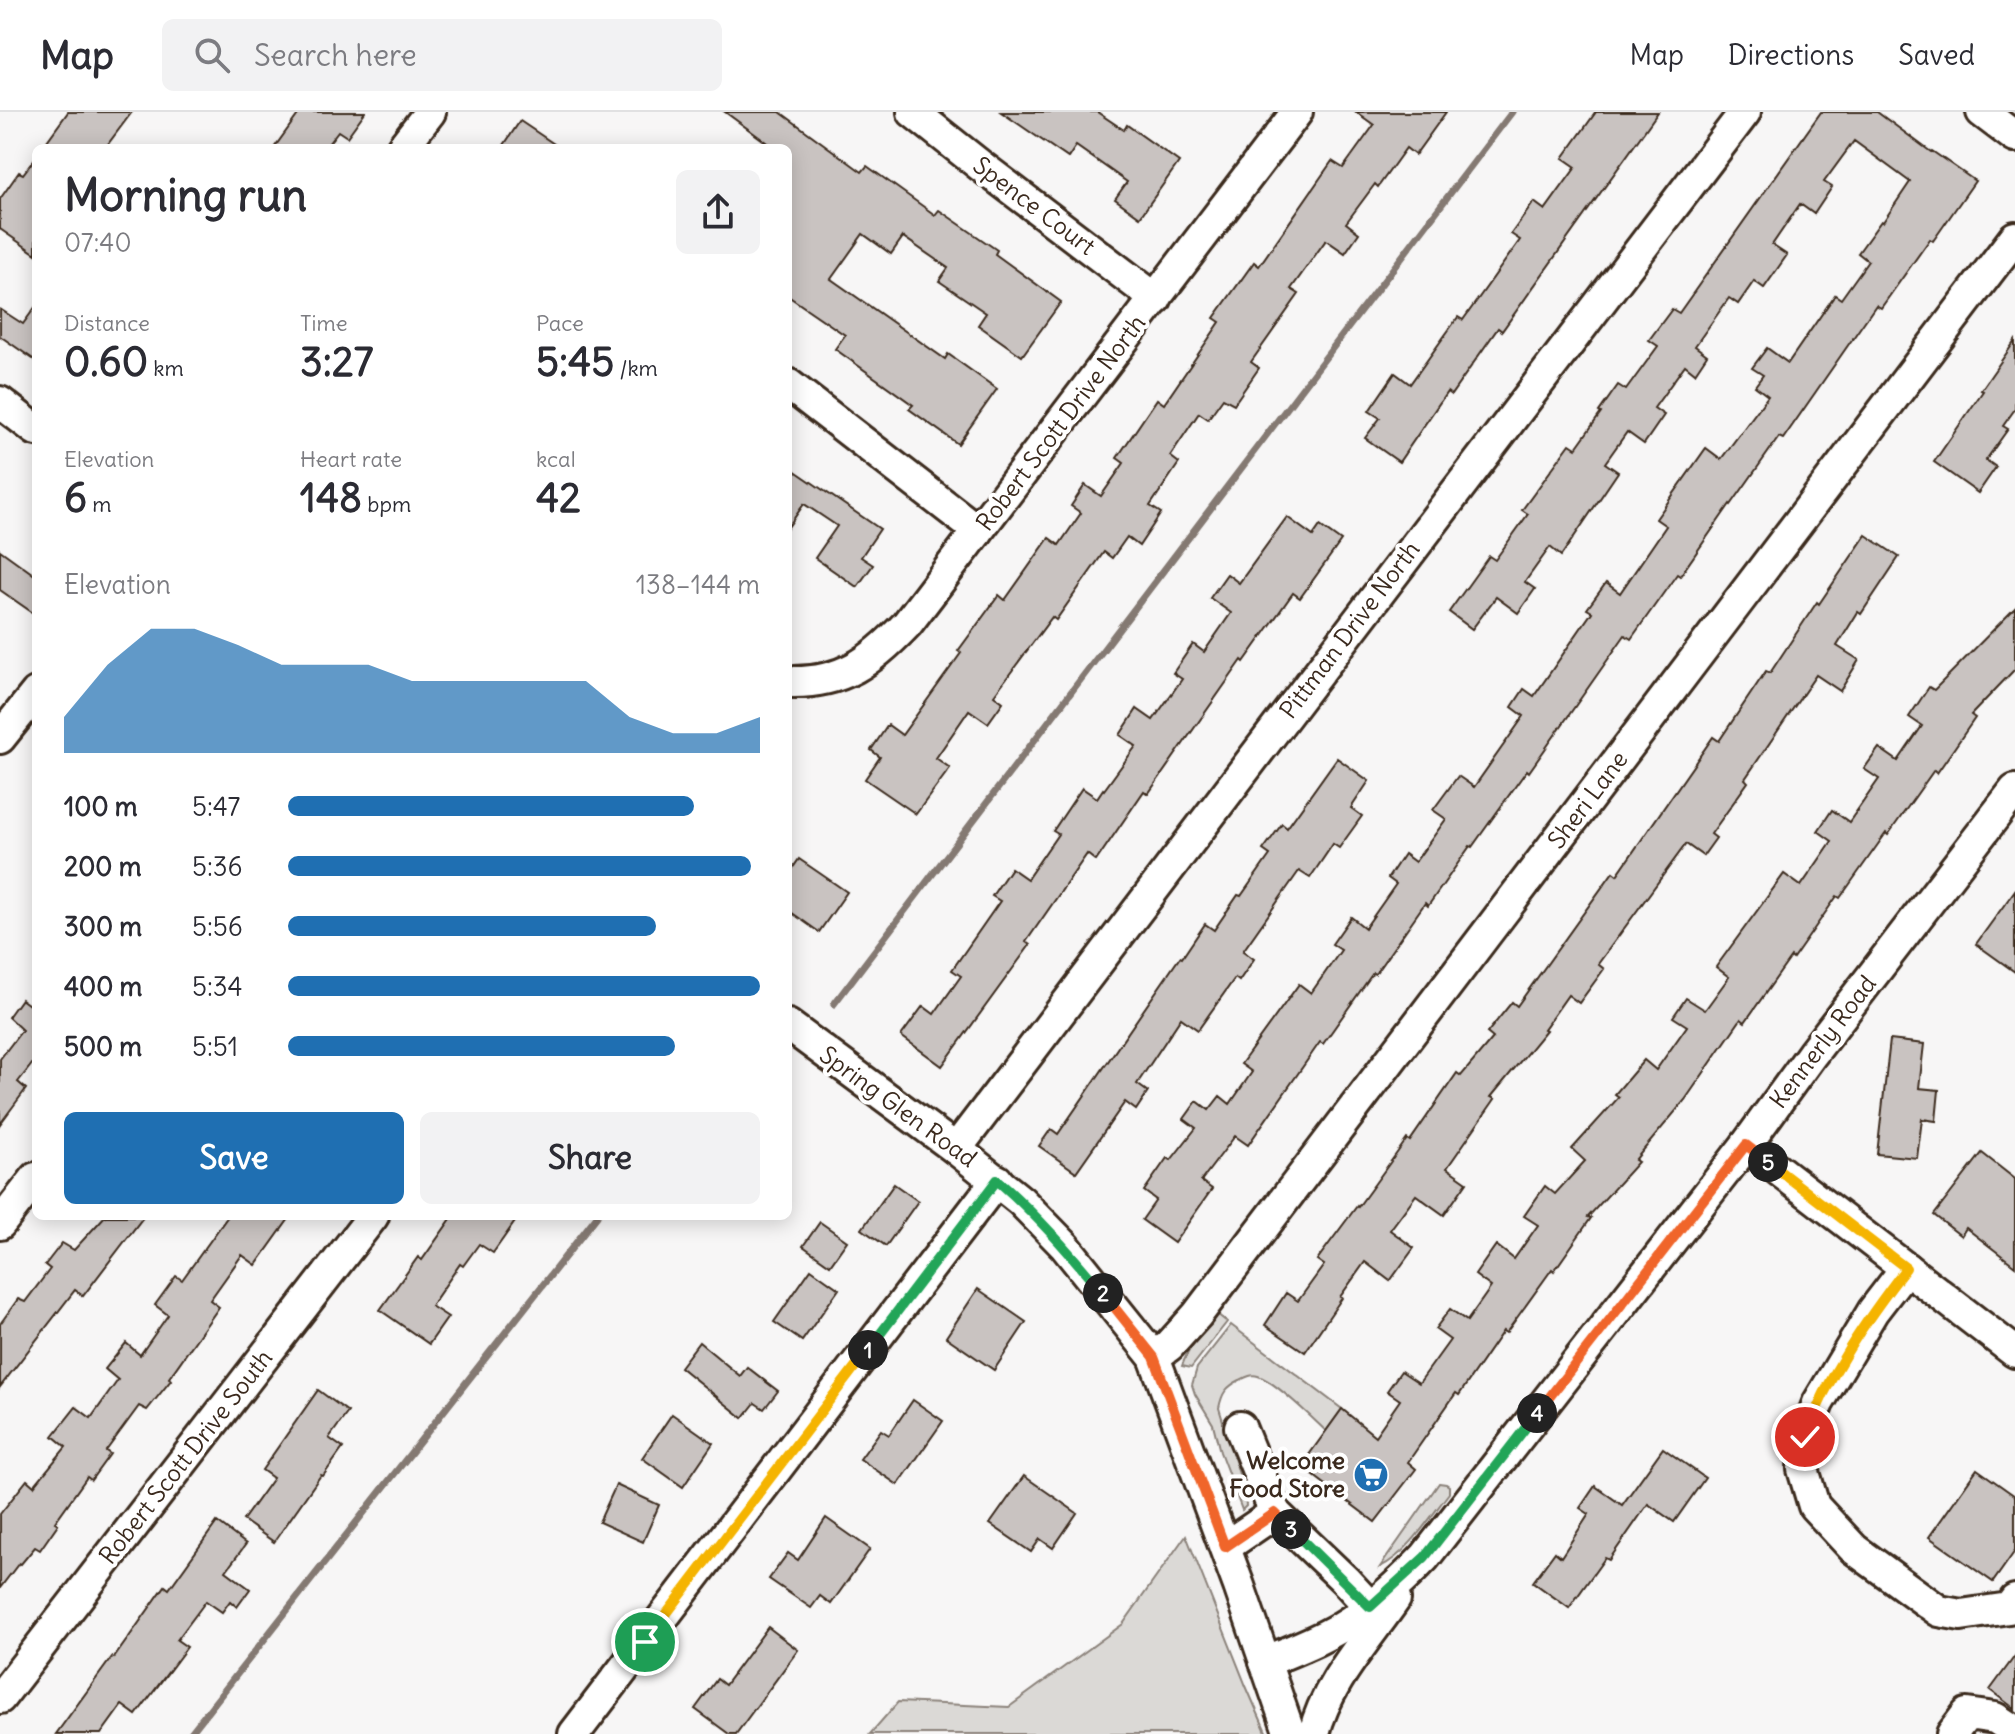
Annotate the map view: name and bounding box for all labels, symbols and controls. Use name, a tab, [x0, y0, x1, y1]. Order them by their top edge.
search box	[162, 19, 722, 91]
text: Map	[40, 32, 114, 79]
icon: search	[190, 33, 234, 77]
text: Search here	[254, 36, 417, 74]
text: Map	[1629, 37, 1684, 73]
text: Directions	[1728, 37, 1854, 73]
text: Saved	[1898, 37, 1975, 73]
street label: Spence Court	[968, 150, 1102, 261]
text: Morning run	[64, 168, 307, 223]
button: share	[676, 170, 760, 254]
text: 07:40	[64, 226, 132, 259]
street label: Robert Scott Drive North	[969, 308, 1151, 536]
text: Distance	[64, 309, 150, 337]
text: Time	[300, 309, 348, 337]
text: Pace	[536, 309, 584, 337]
text: 0.60	[64, 337, 148, 387]
text: 3:27	[300, 337, 373, 387]
text: 5:45	[536, 337, 614, 387]
text: km	[148, 354, 184, 382]
text: /km	[614, 354, 658, 382]
text: Elevation	[64, 445, 154, 473]
text: Heart rate	[300, 445, 402, 473]
text: kcal	[536, 445, 576, 473]
text: 6	[64, 473, 87, 523]
text: 148	[300, 473, 362, 523]
text: 42	[536, 473, 581, 523]
text: m	[87, 490, 112, 518]
text: bpm	[362, 490, 411, 518]
street label: Pittman Drive North	[1273, 535, 1426, 724]
text: Elevation	[64, 568, 171, 601]
text: 138–144 m	[636, 568, 760, 601]
street label: Sheri Lane	[1541, 745, 1634, 854]
text: 100 m	[64, 790, 138, 823]
text: 5:47	[192, 790, 240, 823]
text: 200 m	[64, 850, 141, 883]
text: 5:36	[192, 850, 243, 883]
text: 300 m	[64, 910, 142, 943]
text: 5:56	[192, 910, 243, 943]
street label: Kennerly Road	[1762, 969, 1882, 1114]
text: 400 m	[64, 970, 142, 1003]
text: 5:34	[192, 970, 243, 1003]
text: 500 m	[64, 1030, 142, 1063]
text: 5:51	[192, 1030, 238, 1063]
street label: Spring Glen Road	[814, 1039, 983, 1173]
button: Save	[64, 1112, 404, 1204]
button: Share	[420, 1112, 760, 1204]
pin: 5	[1748, 1142, 1788, 1182]
text: 5	[1762, 1148, 1774, 1176]
pin: 2	[1083, 1273, 1123, 1313]
text: 2	[1097, 1279, 1109, 1307]
pin: 1	[848, 1330, 888, 1370]
text: 1	[864, 1336, 872, 1364]
street label: Robert Scott Drive South	[92, 1343, 278, 1570]
pin: 4	[1517, 1393, 1557, 1433]
text: 4	[1531, 1399, 1543, 1427]
pin	[1771, 1403, 1839, 1471]
icon: check	[1783, 1415, 1827, 1459]
place label: Welcome Food Store	[1229, 1445, 1345, 1503]
supermarket icon: Welcome Food Store	[1352, 1456, 1390, 1494]
pin: 3	[1271, 1509, 1311, 1549]
text: 3	[1285, 1515, 1297, 1543]
pin	[611, 1608, 679, 1676]
icon: arrive	[623, 1620, 667, 1664]

